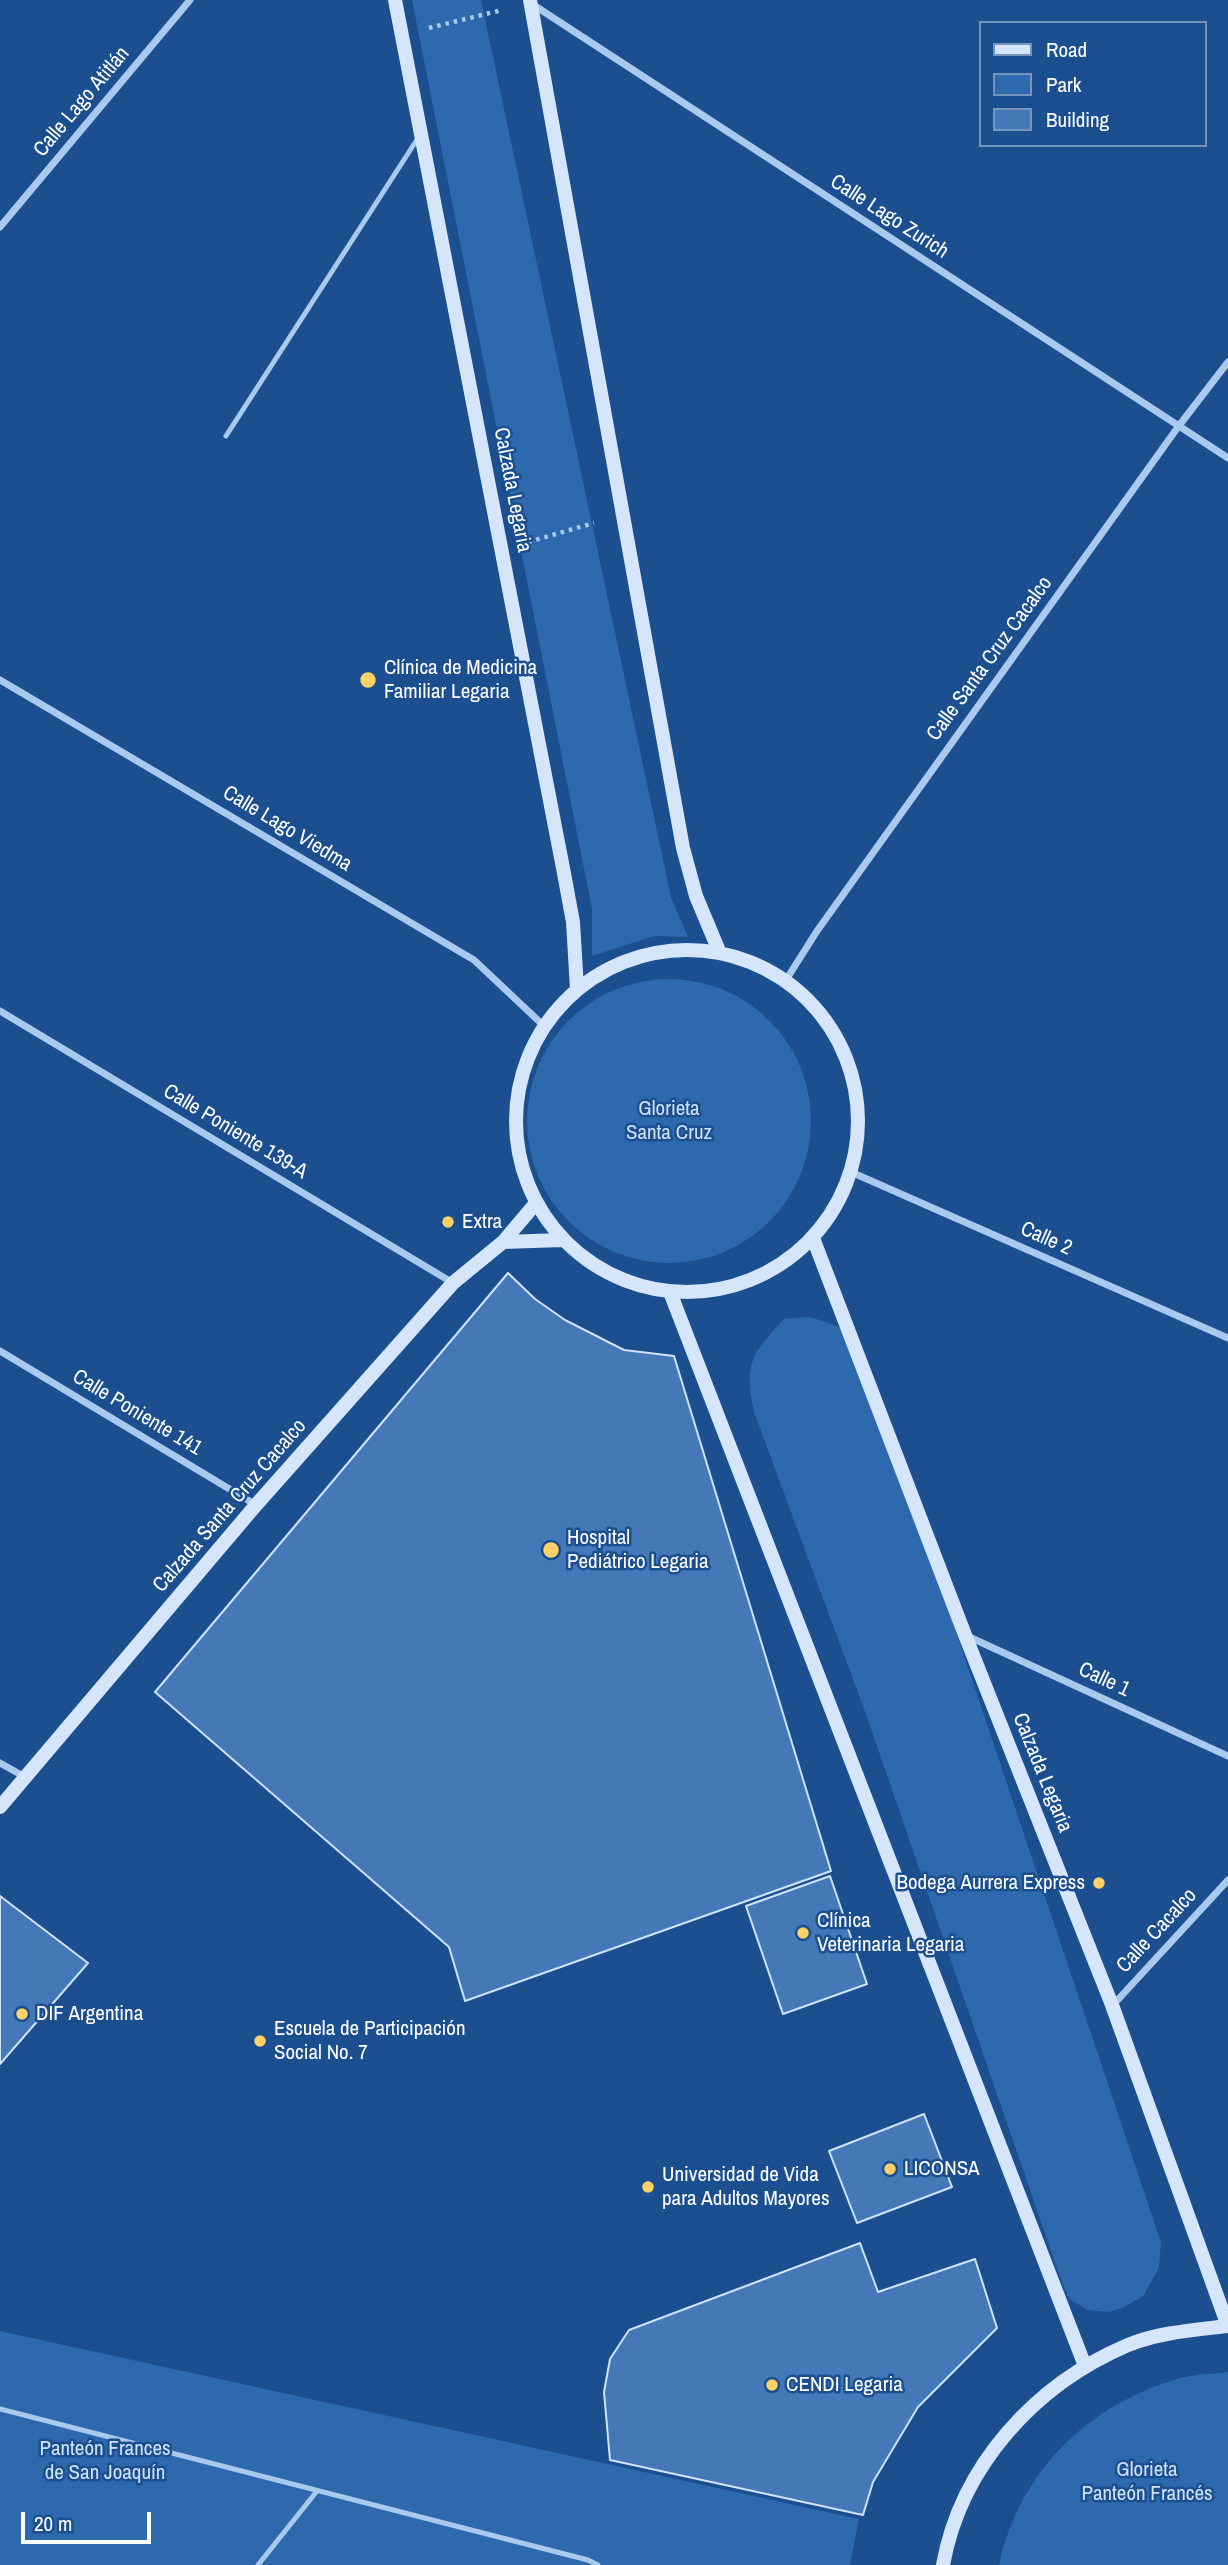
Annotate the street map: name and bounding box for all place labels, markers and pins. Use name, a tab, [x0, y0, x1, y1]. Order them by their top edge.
place label: Clínica de Medicina Familiar Legaria	[384, 655, 537, 705]
marker: Clínica de Medicina Familiar Legaria	[358, 670, 378, 690]
place label: Extra	[462, 1209, 502, 1235]
marker: Extra	[440, 1214, 456, 1230]
place label: Hospital Pediátrico Legaria	[567, 1525, 709, 1575]
marker: Hospital Pediátrico Legaria	[541, 1540, 561, 1560]
place label: Bodega Aurrera Express	[896, 1870, 1085, 1896]
marker: Bodega Aurrera Express	[1091, 1875, 1107, 1891]
place label: Clínica Veterinaria Legaria	[817, 1908, 964, 1958]
marker: Clínica Veterinaria Legaria	[795, 1925, 811, 1941]
place label: DIF Argentina	[36, 2001, 143, 2027]
marker: DIF Argentina	[14, 2006, 30, 2022]
place label: Escuela de Participación Social No. 7	[274, 2016, 465, 2066]
marker: Escuela de Participación Social No. 7	[252, 2033, 268, 2049]
place label: LICONSA	[904, 2156, 980, 2182]
marker: LICONSA	[882, 2161, 898, 2177]
place label: Universidad de Vida para Adultos Mayores	[662, 2162, 829, 2212]
marker: Universidad de Vida para Adultos Mayores	[640, 2179, 656, 2195]
place label: CENDI Legaria	[786, 2372, 903, 2398]
marker: CENDI Legaria	[764, 2377, 780, 2393]

